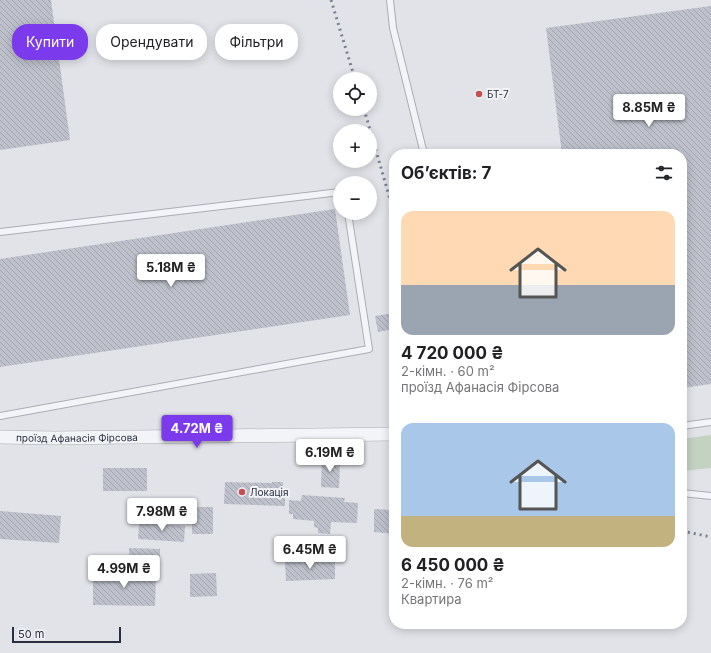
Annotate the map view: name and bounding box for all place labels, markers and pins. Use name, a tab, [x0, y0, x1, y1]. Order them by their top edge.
place label: БТ-7	[487, 88, 509, 100]
marker: БТ-7	[474, 89, 484, 99]
pin: 8.85M ₴	[612, 94, 686, 128]
pin: 5.18M ₴	[134, 254, 208, 288]
pin: 4.72M ₴	[160, 415, 234, 449]
pin: 6.19M ₴	[293, 439, 367, 473]
place label: Локація	[250, 486, 288, 498]
marker: Локація	[237, 487, 247, 497]
pin: 7.98M ₴	[125, 498, 199, 532]
pin: 6.45M ₴	[273, 536, 347, 570]
pin: 4.99M ₴	[87, 555, 161, 589]

